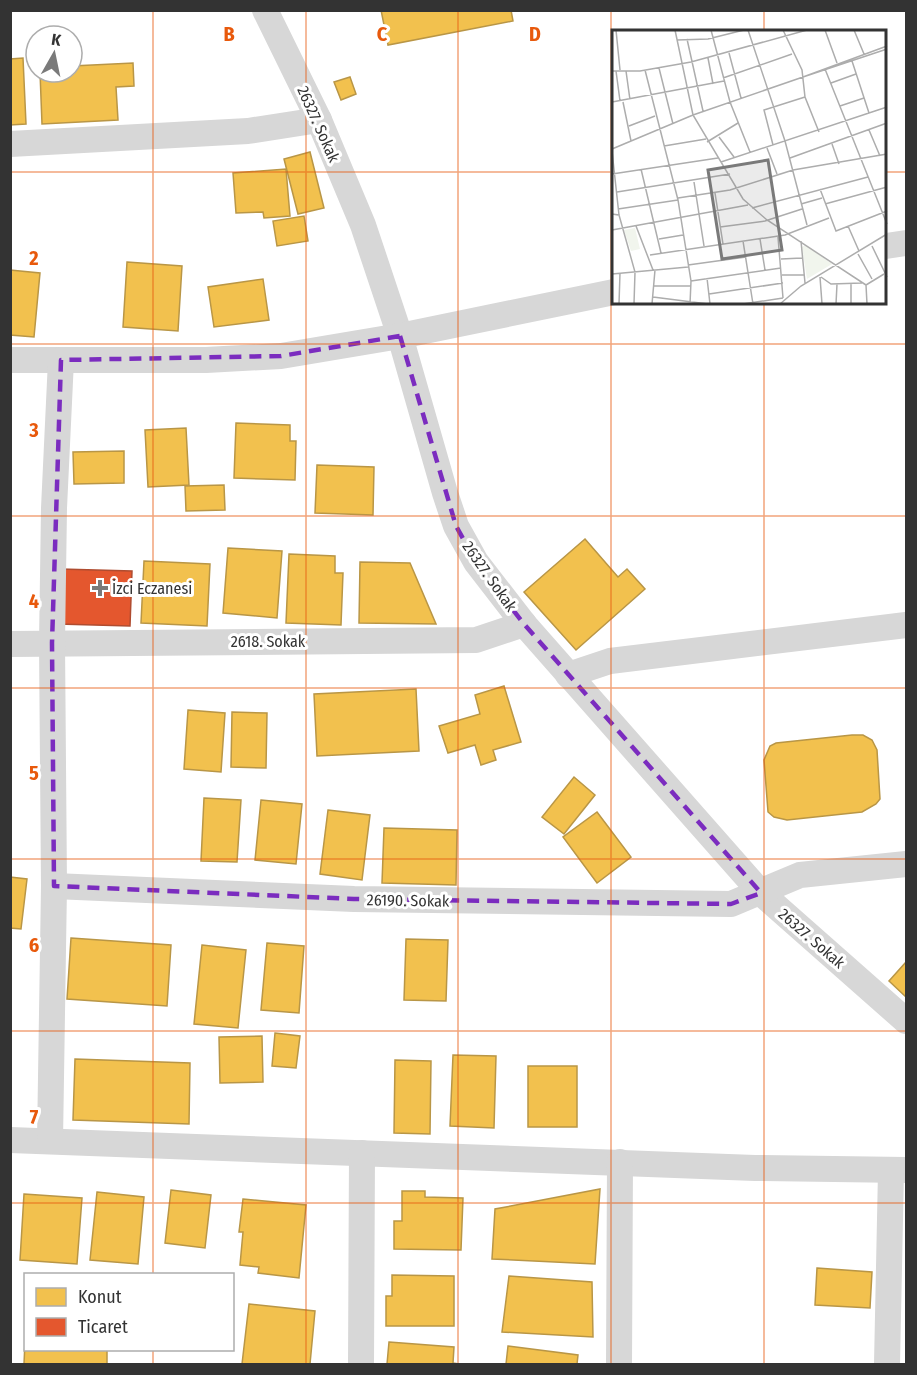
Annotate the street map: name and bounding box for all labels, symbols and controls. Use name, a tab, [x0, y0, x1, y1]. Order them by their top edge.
text: B	[223, 22, 235, 46]
text: C	[377, 22, 388, 46]
text: D	[529, 22, 541, 46]
north arrow	[24, 24, 84, 84]
text: K	[50, 30, 63, 50]
inset map	[612, 30, 887, 304]
street label: 26327. Sokak	[293, 83, 344, 166]
text: 2	[28, 246, 39, 270]
text: 3	[28, 418, 39, 442]
street label: 26327. Sokak	[458, 537, 521, 616]
place label: İzci Eczanesi	[112, 579, 192, 598]
marker: İzci Eczanesi	[93, 581, 107, 595]
text: 4	[29, 589, 39, 613]
street label: 2618. Sokak	[231, 632, 306, 651]
text: 5	[29, 761, 39, 785]
street label: 26190. Sokak	[367, 890, 450, 911]
street label: 26327. Sokak	[775, 905, 849, 973]
text: 6	[29, 933, 39, 957]
text: 7	[30, 1105, 39, 1129]
legend	[24, 1273, 234, 1351]
text: Konut	[78, 1286, 122, 1308]
text: Ticaret	[78, 1316, 128, 1338]

